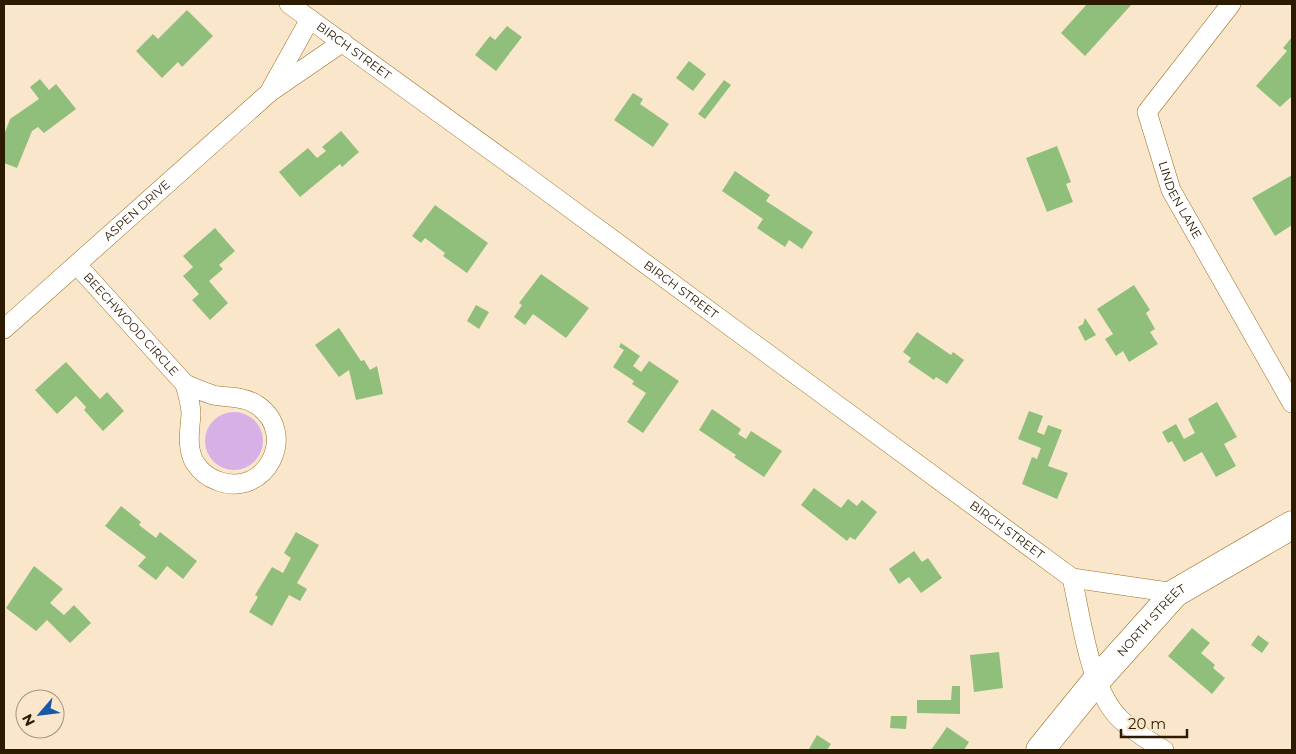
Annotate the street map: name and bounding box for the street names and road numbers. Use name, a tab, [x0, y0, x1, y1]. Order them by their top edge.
street label: BIRCH STREET	[314, 18, 394, 83]
street label: LINDEN LANE	[1156, 159, 1205, 241]
street label: ASPEN DRIVE	[100, 177, 173, 244]
street label: BIRCH STREET	[641, 257, 721, 322]
street label: BEECHWOOD CIRCLE	[81, 269, 182, 379]
street label: BIRCH STREET	[967, 497, 1047, 562]
street label: NORTH STREET	[1114, 581, 1188, 660]

